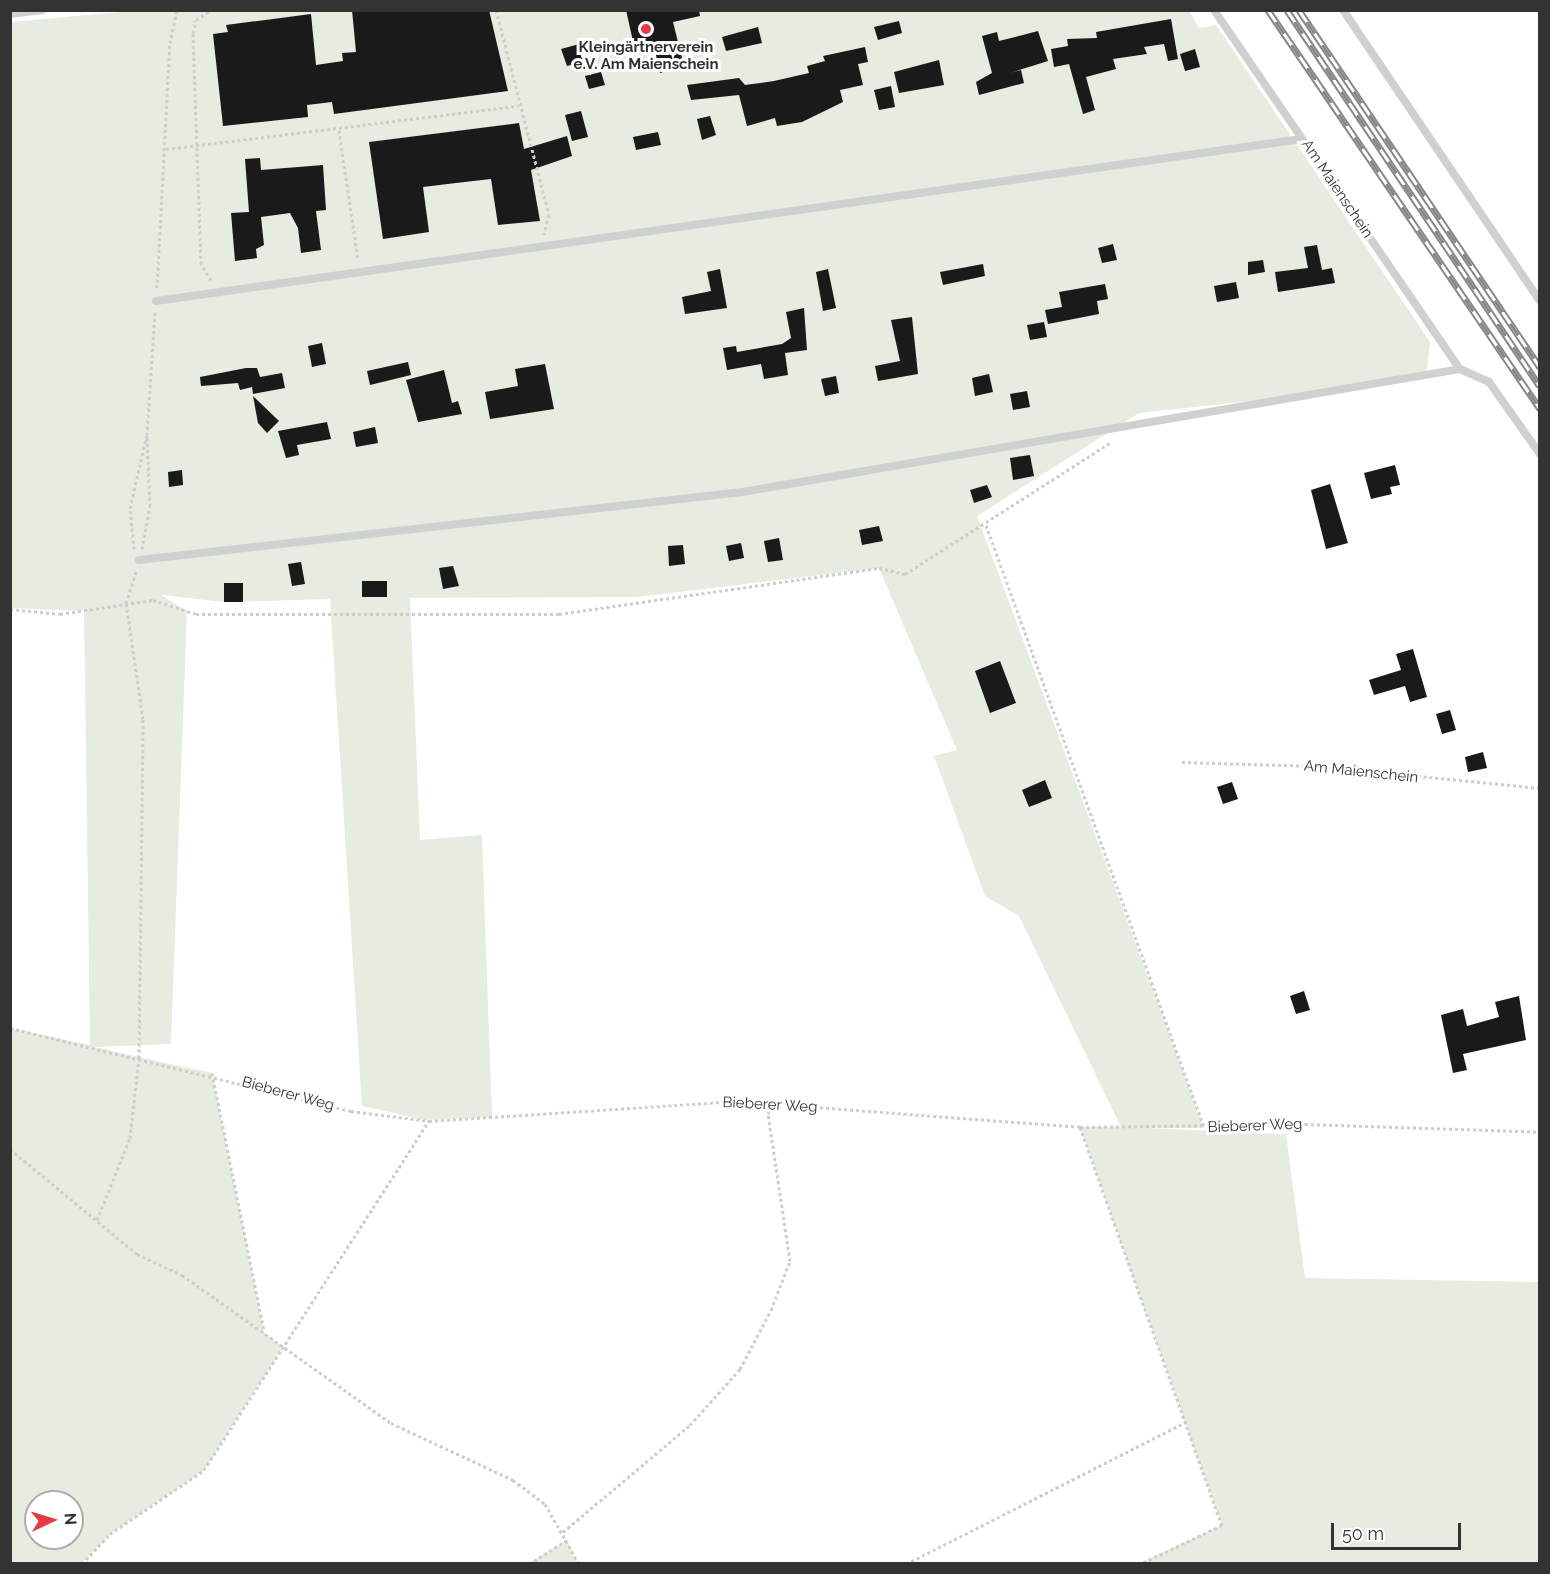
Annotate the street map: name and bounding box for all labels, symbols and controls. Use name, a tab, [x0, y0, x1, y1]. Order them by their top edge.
marker: Kleingärtnerverein e.V. Am Maienschein	[639, 22, 653, 36]
place label: Kleingärtnerverein e.V. Am Maienschein	[573, 38, 719, 73]
street label: Am Maienschein	[1297, 136, 1377, 242]
street label: Am Maienschein	[1303, 757, 1419, 787]
street label: Bieberer Weg	[239, 1073, 337, 1115]
street label: Bieberer Weg	[722, 1094, 818, 1116]
street label: Bieberer Weg	[1207, 1115, 1303, 1137]
north arrow	[24, 1490, 84, 1550]
scale bar	[1334, 1511, 1464, 1549]
text: N	[61, 1512, 80, 1526]
text: 50 m	[1342, 1523, 1384, 1544]

